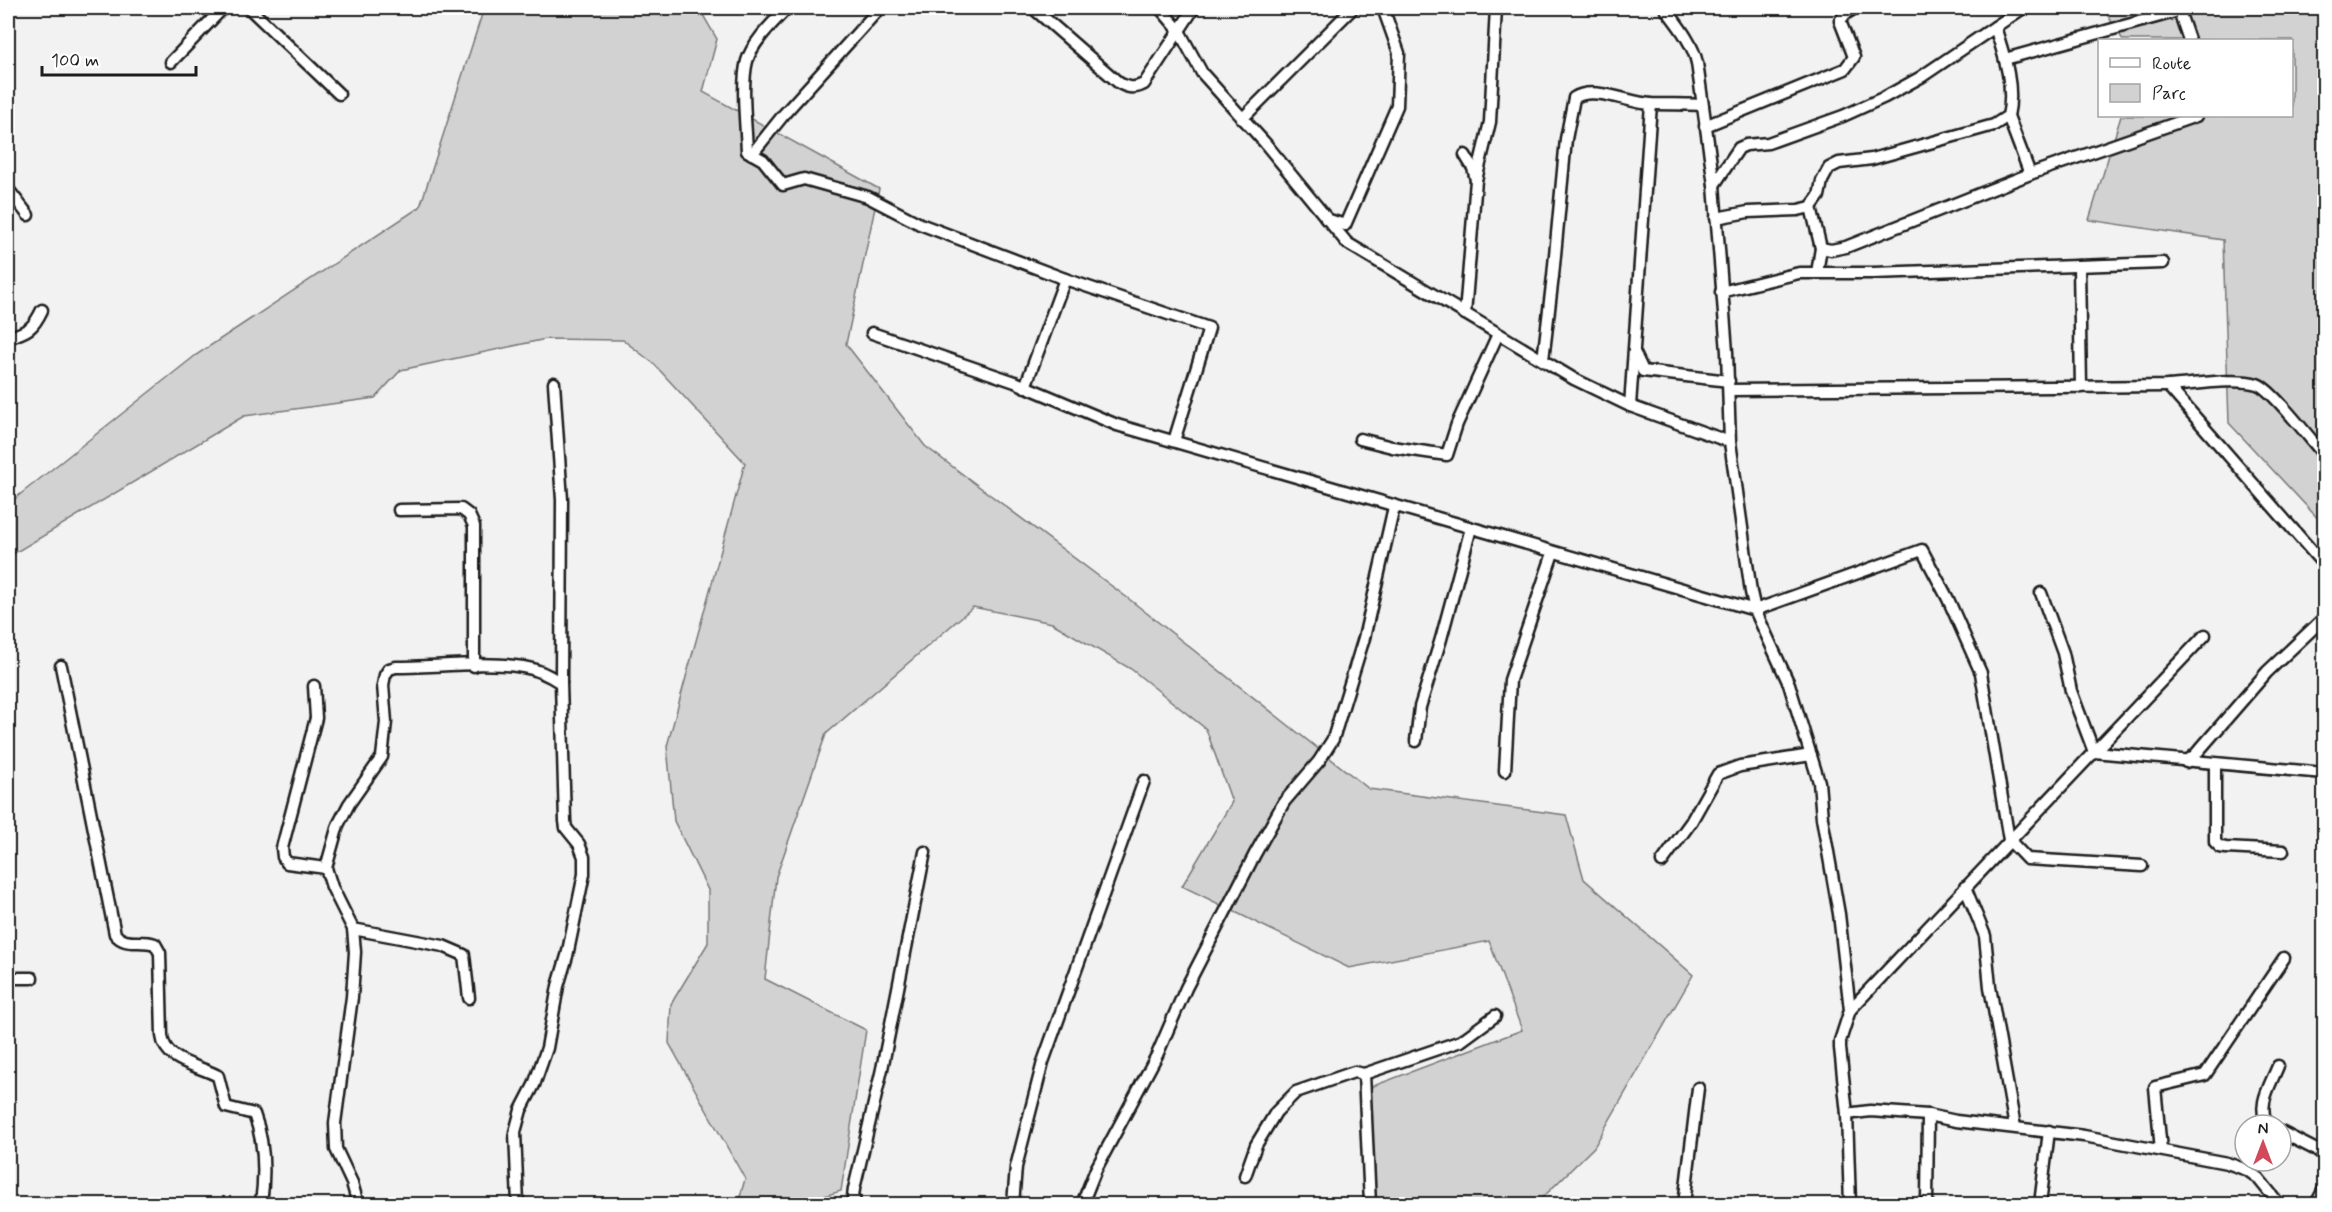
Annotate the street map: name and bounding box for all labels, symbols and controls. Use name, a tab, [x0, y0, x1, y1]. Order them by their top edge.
scale bar	[42, 39, 196, 77]
legend	[2098, 39, 2293, 117]
text: 100 m	[51, 49, 99, 73]
text: Route	[2152, 52, 2191, 76]
text: Parc	[2152, 82, 2186, 106]
north arrow	[2233, 1113, 2293, 1173]
text: N	[2258, 1119, 2268, 1140]

